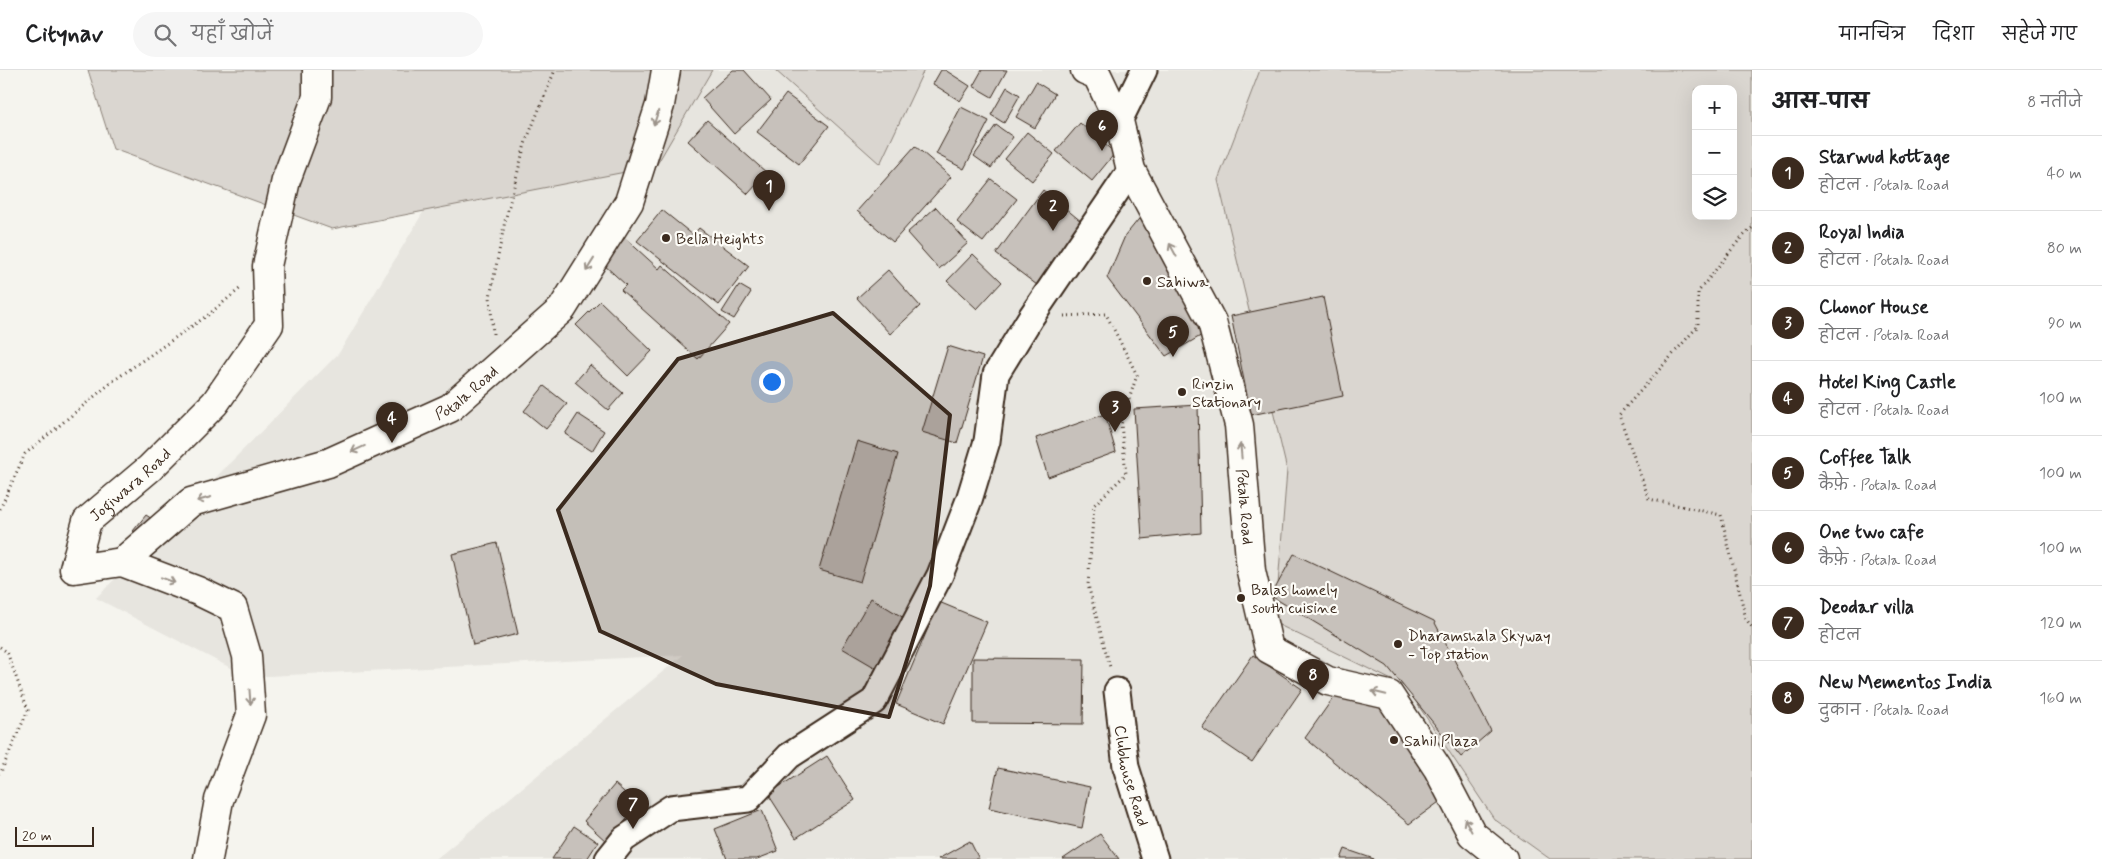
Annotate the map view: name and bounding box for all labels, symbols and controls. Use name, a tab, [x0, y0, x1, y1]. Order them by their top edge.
search box	[133, 12, 483, 57]
text: Citynav	[25, 19, 103, 50]
icon: search	[151, 21, 179, 49]
text: यहाँ खोजें	[191, 22, 273, 47]
text: मानचित्र	[1839, 23, 1905, 47]
text: दिशा	[1933, 23, 1974, 47]
text: सहेजे गए	[2002, 23, 2077, 47]
map controls	[1692, 85, 1737, 220]
button: +	[1692, 85, 1737, 130]
text: आस-पास	[1772, 88, 1869, 116]
text: 8 नतीजे	[2027, 92, 2082, 113]
one-way arrow	[651, 109, 660, 125]
pin: 6	[1086, 110, 1118, 151]
button: −	[1692, 130, 1737, 175]
text: Starwud kottage	[1819, 145, 1950, 170]
text: 1	[1784, 163, 1792, 184]
text: 40 m	[2046, 163, 2082, 184]
pin: 1	[753, 170, 785, 211]
button: layers	[1692, 175, 1737, 220]
text: होटल · Potala Road	[1819, 175, 1949, 196]
pin: 2	[1037, 190, 1069, 231]
text: Royal India	[1819, 220, 1905, 245]
place label: Bella Heights	[676, 229, 764, 250]
marker: Bella Heights	[660, 232, 672, 244]
text: 2	[1784, 238, 1792, 259]
text: 80 m	[2047, 238, 2082, 259]
one-way arrow	[1168, 243, 1178, 257]
text: होटल · Potala Road	[1819, 250, 1949, 271]
one-way arrow	[584, 257, 594, 271]
place label: Sahiwa	[1157, 272, 1209, 293]
marker: Sahiwa	[1141, 275, 1153, 287]
text: Chonor House	[1819, 295, 1929, 320]
text: 3	[1784, 313, 1792, 334]
text: 90 m	[2048, 313, 2082, 334]
pin: 5	[1157, 316, 1189, 357]
text: होटल · Potala Road	[1819, 325, 1949, 346]
street label: Potala Road	[432, 361, 503, 425]
your location	[759, 369, 785, 395]
text: Hotel King Castle	[1819, 370, 1956, 395]
place label: Rinzin Stationary	[1192, 374, 1261, 413]
marker: Rinzin Stationary	[1176, 386, 1188, 398]
text: 4	[1783, 388, 1793, 409]
text: 100 m	[2039, 388, 2082, 409]
pin: 3	[1099, 391, 1131, 432]
text: होटल · Potala Road	[1819, 400, 1949, 421]
pin: 4	[376, 402, 408, 443]
street label: Jogiwara Road	[86, 444, 176, 527]
one-way arrow	[1237, 444, 1246, 460]
one-way arrow	[351, 445, 366, 455]
text: Coffee Talk	[1819, 445, 1911, 470]
text: 5	[1783, 463, 1793, 484]
text: 100 m	[2039, 463, 2082, 484]
street label: Potala Road	[1231, 468, 1258, 545]
text: कैफ़े · Potala Road	[1819, 475, 1937, 496]
one-way arrow	[196, 494, 212, 504]
text: One two cafe	[1819, 520, 1924, 545]
text: 6	[1784, 538, 1792, 559]
text: 100 m	[2039, 538, 2082, 559]
text: कैफ़े · Potala Road	[1819, 550, 1937, 571]
one-way arrow	[160, 576, 175, 585]
place label: Balas homely south cuisine	[1251, 580, 1338, 619]
marker: Balas homely south cuisine	[1235, 592, 1247, 604]
text: Deodar villa	[1819, 595, 1914, 620]
text: 7	[1783, 613, 1793, 634]
text: 120 m	[2040, 613, 2082, 634]
text: होटल	[1819, 625, 1861, 646]
place label: Dharamshala Skyway - Top station	[1408, 626, 1551, 665]
marker: Dharamshala Skyway - Top station	[1392, 638, 1404, 650]
pin: 8	[1297, 659, 1329, 700]
text: New Mementos India	[1819, 670, 1992, 695]
one-way arrow	[1372, 688, 1388, 697]
text: 8	[1783, 688, 1793, 709]
text: 160 m	[2039, 688, 2082, 709]
one-way arrow	[245, 689, 254, 705]
text: दुकान · Potala Road	[1819, 700, 1949, 721]
street label: Clubhouse Road	[1109, 724, 1153, 829]
place label: Sahil Plaza	[1404, 731, 1479, 752]
marker: Sahil Plaza	[1388, 734, 1400, 746]
pin: 7	[617, 788, 649, 829]
one-way arrow	[1463, 818, 1473, 833]
scale bar	[15, 824, 94, 847]
text: 20 m	[22, 827, 52, 845]

